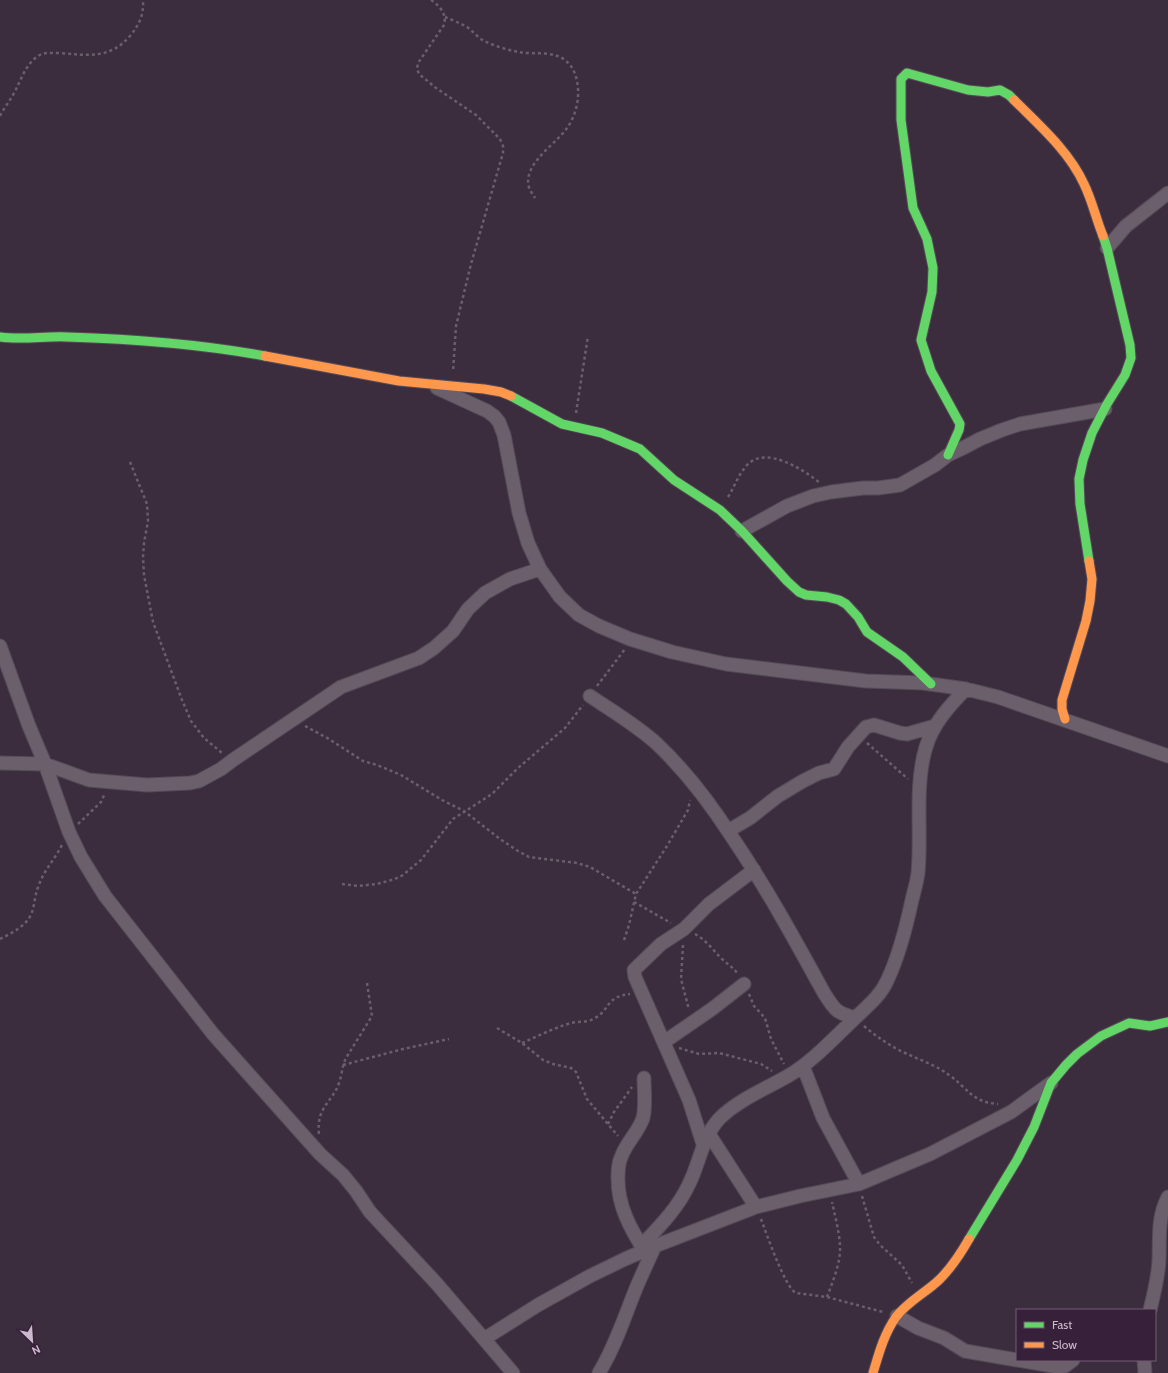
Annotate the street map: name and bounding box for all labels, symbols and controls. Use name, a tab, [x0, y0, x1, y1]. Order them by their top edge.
legend	[1016, 1309, 1156, 1361]
text: Fast	[1052, 1317, 1072, 1332]
north arrow	[12, 1321, 52, 1361]
text: Slow	[1052, 1337, 1077, 1352]
text: N	[30, 1342, 43, 1358]

